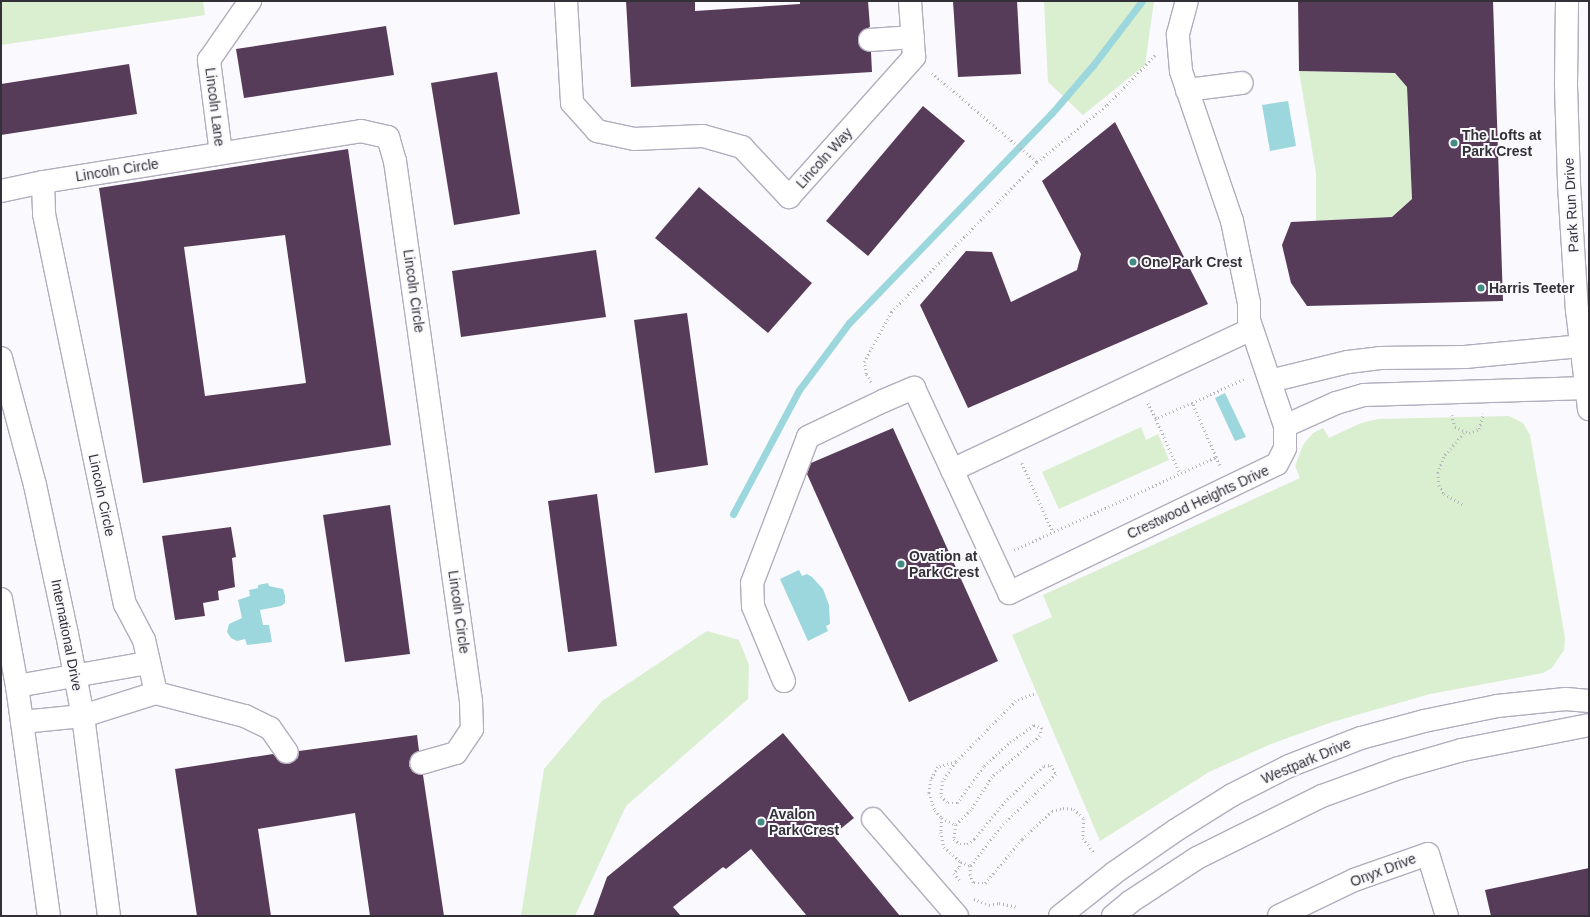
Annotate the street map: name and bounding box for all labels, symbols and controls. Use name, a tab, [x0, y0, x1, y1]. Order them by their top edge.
street label: Lincoln Lane	[202, 67, 228, 147]
street label: Lincoln Way	[792, 124, 856, 192]
place label: The Lofts at Park Crest	[1462, 127, 1541, 160]
marker: The Lofts at Park Crest	[1449, 138, 1459, 148]
street label: Lincoln Circle	[74, 155, 160, 185]
street label: Park Run Drive	[1560, 157, 1582, 253]
street label: Lincoln Circle	[400, 248, 428, 334]
place label: One Park Crest	[1141, 254, 1242, 270]
marker: One Park Crest	[1128, 257, 1138, 267]
place label: Harris Teeter	[1489, 280, 1574, 296]
marker: Harris Teeter	[1476, 283, 1486, 293]
street label: Lincoln Circle	[85, 452, 119, 538]
street label: Crestwood Heights Drive	[1124, 462, 1272, 542]
place label: Ovation at Park Crest	[909, 548, 979, 580]
marker: Ovation at Park Crest	[896, 559, 906, 569]
street label: Lincoln Circle	[445, 569, 473, 655]
street label: International Drive	[48, 578, 86, 692]
street label: Westpark Drive	[1259, 735, 1353, 787]
place label: Avalon Park Crest	[769, 806, 839, 838]
marker: Avalon Park Crest	[756, 817, 766, 827]
street label: Onyx Drive	[1348, 850, 1418, 890]

